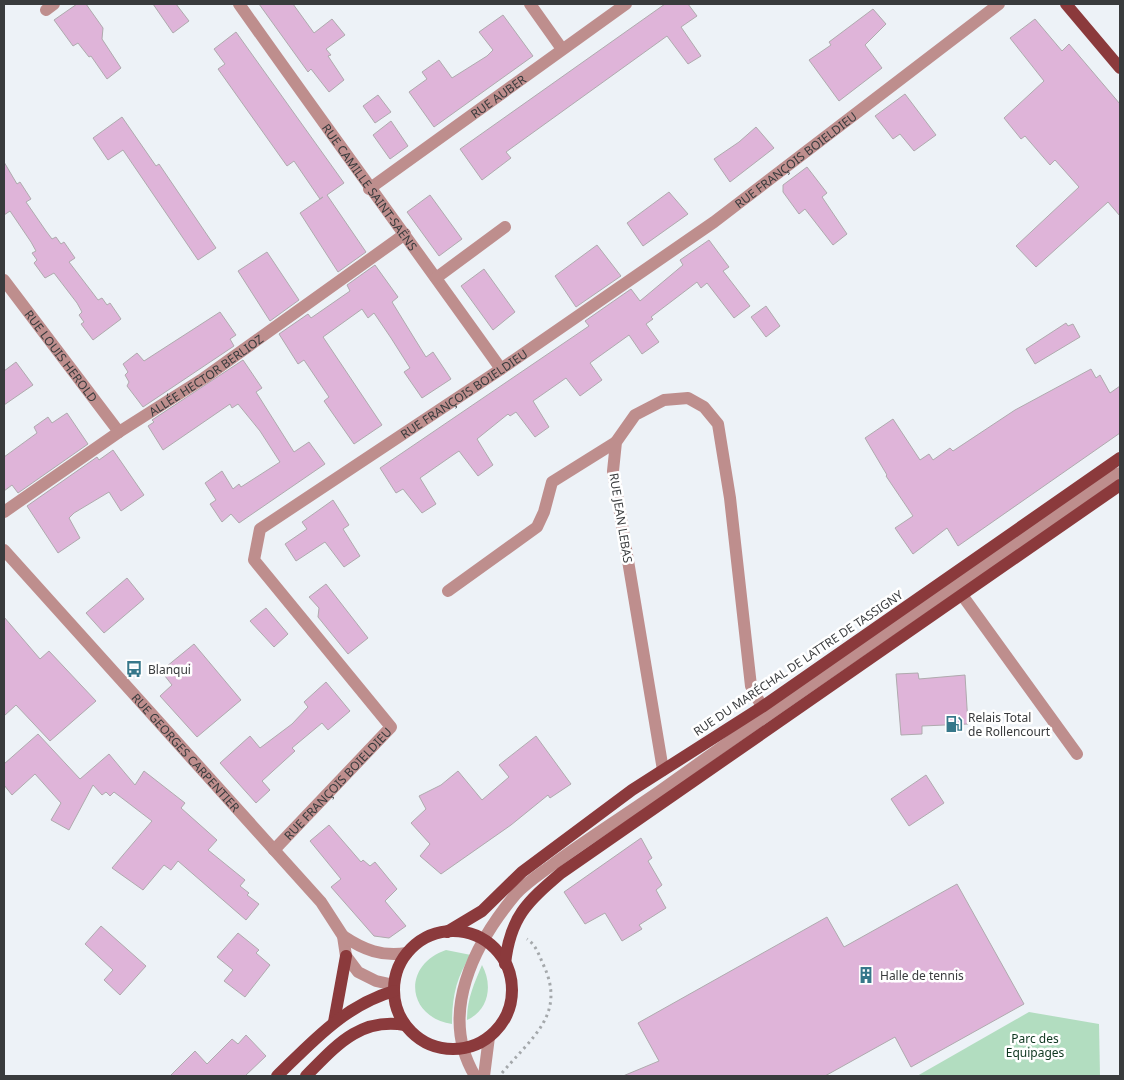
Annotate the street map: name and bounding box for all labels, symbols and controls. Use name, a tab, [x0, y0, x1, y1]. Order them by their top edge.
street label: RUE AUBER	[467, 70, 530, 122]
street label: RUE FRANÇOIS BOIELDIEU	[731, 107, 860, 212]
street label: RUE CAMILLE SAINT-SAËNS	[318, 120, 422, 254]
street label: RUE LOUIS HEROLD	[21, 306, 102, 406]
street label: ALLÉE HECTOR BERLIOZ	[145, 330, 266, 420]
street label: RUE FRANÇOIS BOIELDIEU	[397, 345, 531, 442]
street label: RUE JEAN LEBAS	[605, 472, 637, 565]
street label: RUE DU MARÉCHAL DE LATTRE DE TASSIGNY	[690, 586, 906, 740]
bus stop icon: Blanqui	[124, 659, 144, 679]
place label: Blanqui	[148, 661, 191, 678]
street label: RUE GEORGES CARPENTIER	[128, 689, 244, 816]
place label: Relais Total de Rollencourt	[968, 709, 1051, 740]
fuel station icon: Relais Total de Rollencourt	[944, 714, 964, 734]
street label: RUE FRANÇOIS BOIELDIEU	[280, 723, 395, 843]
building icon: Halle de tennis	[856, 965, 876, 985]
place label: Halle de tennis	[880, 967, 964, 984]
park label: Parc des Equipages	[1006, 1030, 1065, 1061]

